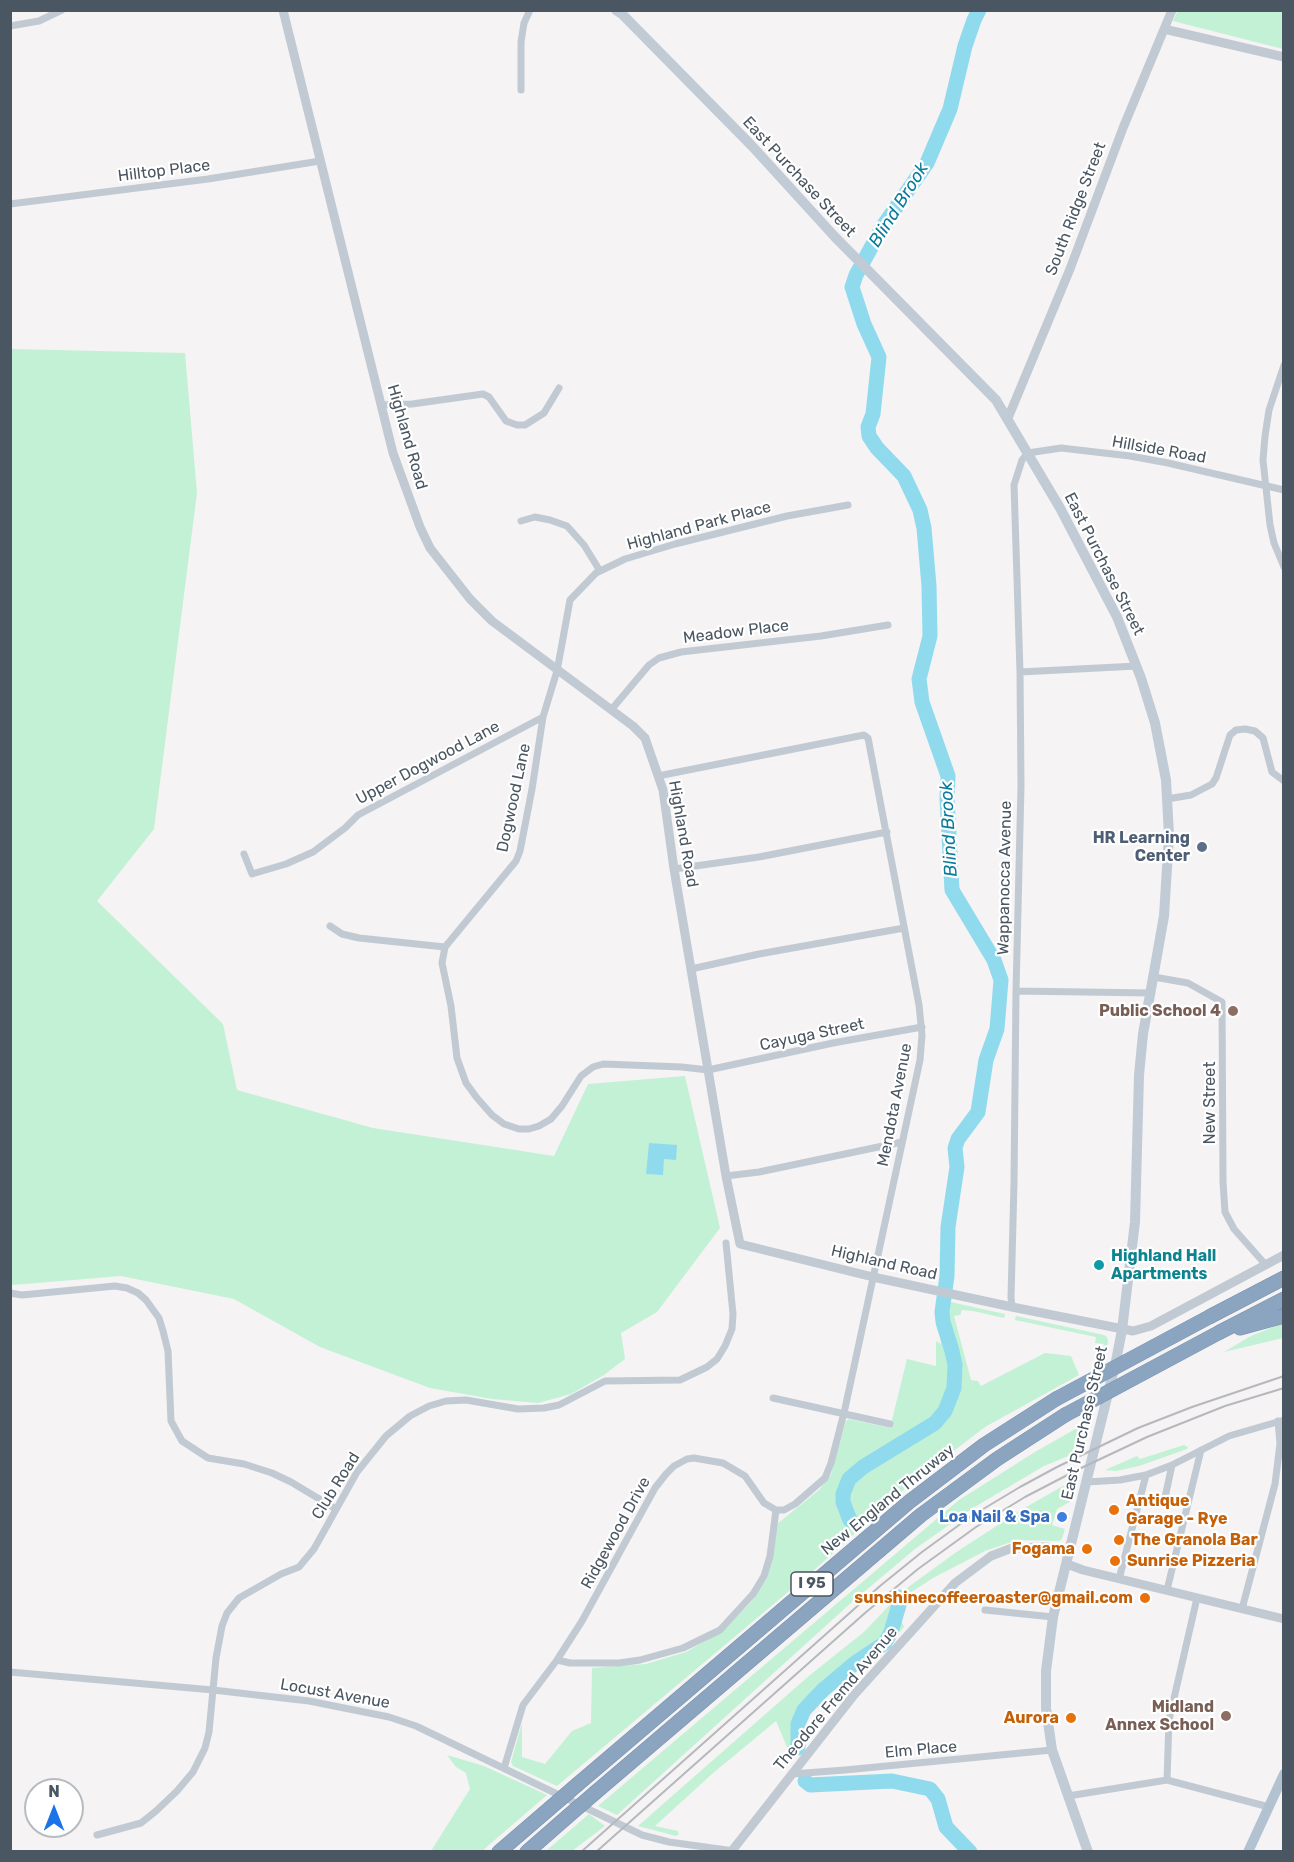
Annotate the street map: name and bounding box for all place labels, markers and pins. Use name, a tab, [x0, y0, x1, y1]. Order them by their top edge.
place label: HR Learning Center	[1093, 828, 1190, 866]
marker: HR Learning Center	[1195, 840, 1209, 854]
place label: Public School 4	[1099, 1001, 1221, 1021]
marker: Public School 4	[1226, 1004, 1240, 1018]
place label: Highland Hall Apartments	[1111, 1246, 1216, 1284]
marker: Highland Hall Apartments	[1092, 1258, 1106, 1272]
place label: Antique Garage - Rye	[1126, 1491, 1227, 1529]
marker: Antique Garage - Rye	[1107, 1503, 1121, 1517]
place label: Loa Nail & Spa	[939, 1507, 1050, 1527]
marker: Loa Nail & Spa	[1055, 1510, 1069, 1524]
place label: The Granola Bar	[1131, 1530, 1258, 1550]
marker: The Granola Bar	[1112, 1533, 1126, 1547]
place label: Fogama	[1012, 1539, 1075, 1559]
marker: Fogama	[1080, 1542, 1094, 1556]
place label: Sunrise Pizzeria	[1127, 1551, 1256, 1571]
marker: Sunrise Pizzeria	[1108, 1554, 1122, 1568]
place label: sunshinecoffeeroaster@gmail.com	[854, 1588, 1133, 1608]
marker: sunshinecoffeeroaster@gmail.com	[1138, 1591, 1152, 1605]
place label: Midland Annex School	[1105, 1697, 1214, 1735]
place label: Aurora	[1004, 1708, 1059, 1728]
marker: Midland Annex School	[1219, 1709, 1233, 1723]
marker: Aurora	[1064, 1711, 1078, 1725]

